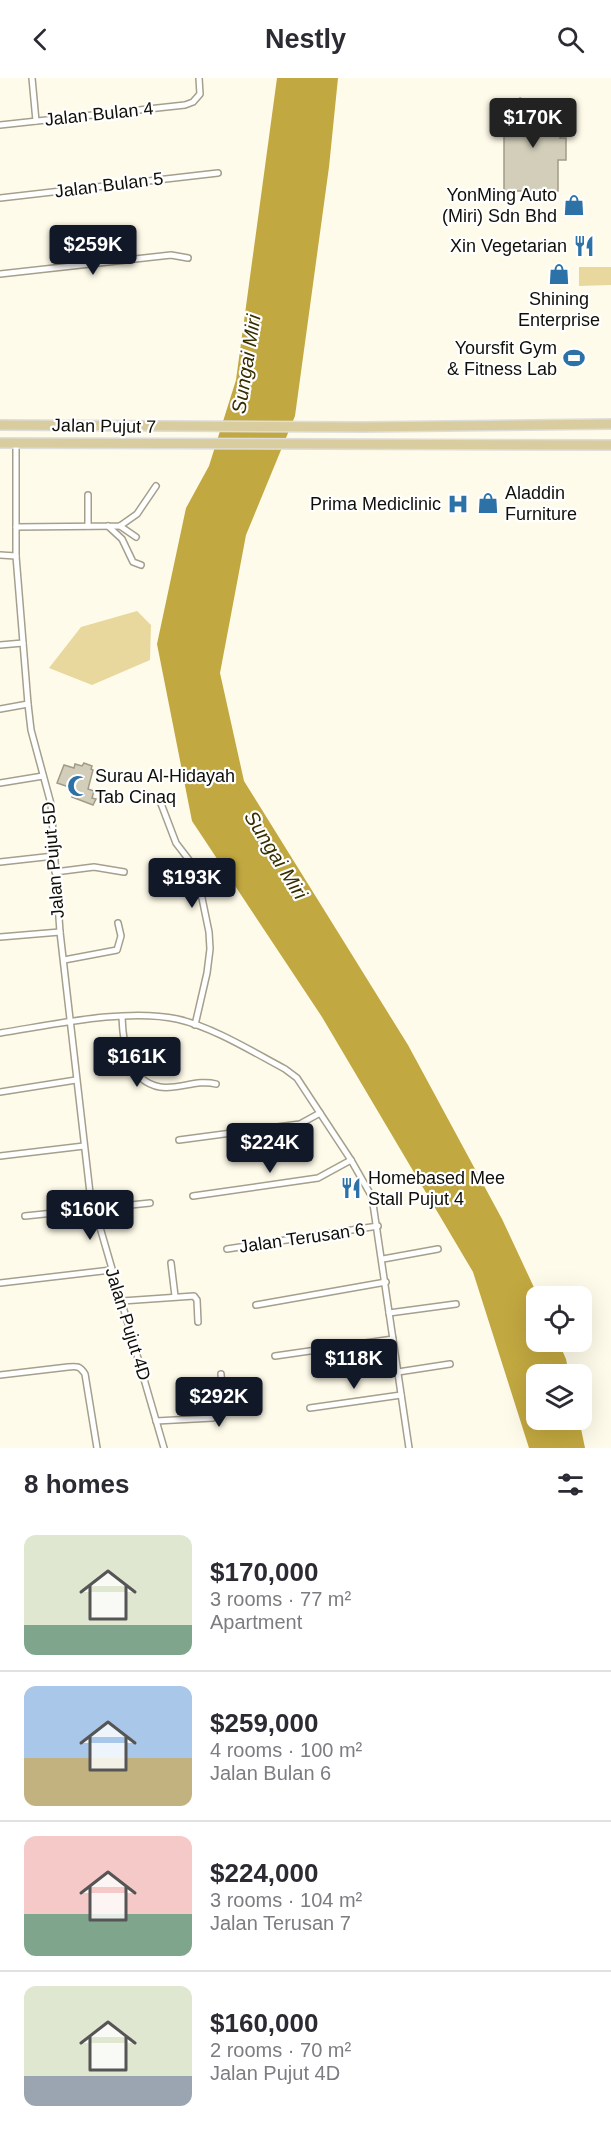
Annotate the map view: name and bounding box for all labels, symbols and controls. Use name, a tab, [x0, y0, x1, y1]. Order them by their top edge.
icon: back	[24, 23, 57, 56]
icon: search	[554, 23, 587, 56]
text: Nestly	[265, 24, 346, 54]
street label: Jalan Bulan 4	[44, 98, 154, 130]
pin: $170K	[491, 98, 575, 149]
text: $170K	[504, 106, 562, 128]
street label: Jalan Bulan 5	[54, 168, 164, 202]
place label: YonMing Auto (Miri) Sdn Bhd	[442, 185, 557, 226]
shop icon: YonMing Auto (Miri) Sdn Bhd	[562, 193, 586, 217]
pin: $259K	[51, 225, 135, 276]
text: $259K	[64, 233, 122, 255]
restaurant icon: Xin Vegetarian	[572, 234, 596, 258]
place label: Xin Vegetarian	[450, 236, 567, 256]
shop icon: Shining Enterprise	[547, 262, 571, 286]
place label: Shining Enterprise	[518, 289, 600, 330]
water label: Sungai Miri	[227, 312, 265, 415]
place label: Yoursfit Gym & Fitness Lab	[447, 338, 557, 379]
sports icon: Yoursfit Gym & Fitness Lab	[562, 346, 586, 370]
street label: Jalan Pujut 7	[52, 415, 156, 437]
place label: Aladdin Furniture	[505, 483, 577, 524]
shop icon: Aladdin Furniture	[476, 491, 500, 515]
hospital icon: Prima Mediclinic	[446, 492, 470, 516]
place label: Prima Mediclinic	[310, 494, 441, 514]
place label: Surau Al-Hidayah Tab Cinaq	[95, 766, 235, 807]
mosque icon: Surau Al-Hidayah Tab Cinaq	[66, 774, 90, 798]
street label: Jalan Pujut 5D	[38, 801, 68, 919]
water label: Sungai Miri	[240, 807, 312, 904]
pin: $193K	[150, 858, 234, 909]
text: $193K	[163, 866, 221, 888]
pin: $161K	[95, 1037, 179, 1088]
text: $161K	[108, 1045, 166, 1067]
pin: $224K	[228, 1123, 312, 1174]
text: $224K	[241, 1131, 299, 1153]
place label: Homebased Mee Stall Pujut 4	[368, 1168, 505, 1209]
restaurant icon: Homebased Mee Stall Pujut 4	[339, 1176, 363, 1200]
pin: $160K	[48, 1190, 132, 1241]
text: $160K	[61, 1198, 119, 1220]
street label: Jalan Terusan 6	[238, 1219, 366, 1257]
street label: Jalan Pujut 4D	[101, 1265, 155, 1383]
map controls	[526, 1286, 592, 1430]
button: locate	[526, 1286, 592, 1352]
pin: $118K	[312, 1339, 396, 1390]
text: $118K	[325, 1347, 383, 1369]
button: layers	[526, 1364, 592, 1430]
pin: $292K	[177, 1377, 261, 1428]
text: $292K	[190, 1385, 248, 1407]
icon: filters	[554, 1468, 587, 1501]
text: 8 homes	[24, 1469, 130, 1499]
text: $170,000	[210, 1557, 318, 1587]
icon: home	[72, 1559, 144, 1631]
text: 3 rooms · 77 m²	[210, 1588, 351, 1610]
text: Apartment	[210, 1611, 302, 1633]
text: $259,000	[210, 1708, 318, 1738]
icon: home	[72, 1710, 144, 1782]
text: 4 rooms · 100 m²	[210, 1739, 362, 1761]
text: Jalan Bulan 6	[210, 1762, 331, 1784]
text: $224,000	[210, 1858, 318, 1888]
icon: home	[72, 1860, 144, 1932]
text: 3 rooms · 104 m²	[210, 1889, 362, 1911]
text: Jalan Terusan 7	[210, 1912, 351, 1934]
text: $160,000	[210, 2008, 318, 2038]
icon: home	[72, 2010, 144, 2082]
text: 2 rooms · 70 m²	[210, 2039, 351, 2061]
text: Jalan Pujut 4D	[210, 2062, 340, 2084]

